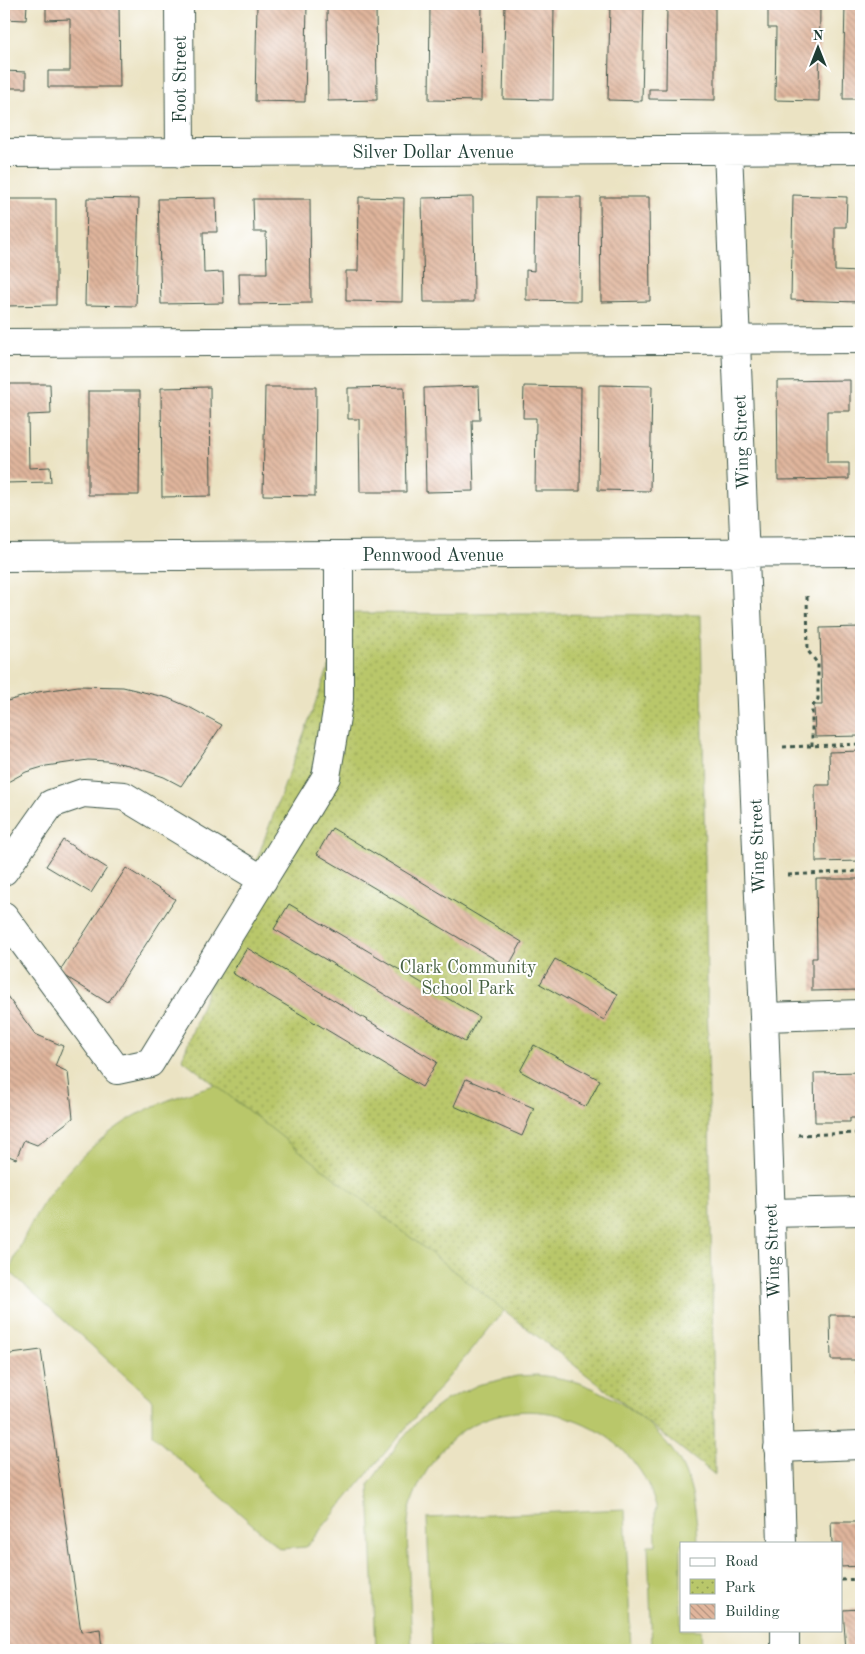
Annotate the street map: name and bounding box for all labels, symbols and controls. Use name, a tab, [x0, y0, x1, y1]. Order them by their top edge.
north arrow	[792, 22, 842, 72]
text: N	[813, 29, 824, 43]
street label: Foot Street	[172, 35, 190, 123]
street label: Silver Dollar Avenue	[352, 144, 514, 162]
street label: Wing Street	[731, 394, 753, 490]
street label: Pennwood Avenue	[362, 547, 504, 565]
street label: Wing Street	[747, 798, 769, 894]
park label: Clark Community School Park	[399, 959, 537, 998]
street label: Wing Street	[762, 1203, 784, 1299]
legend	[680, 1542, 842, 1632]
text: Road	[725, 1555, 759, 1570]
text: Park	[725, 1581, 756, 1596]
text: Building	[725, 1605, 780, 1620]

